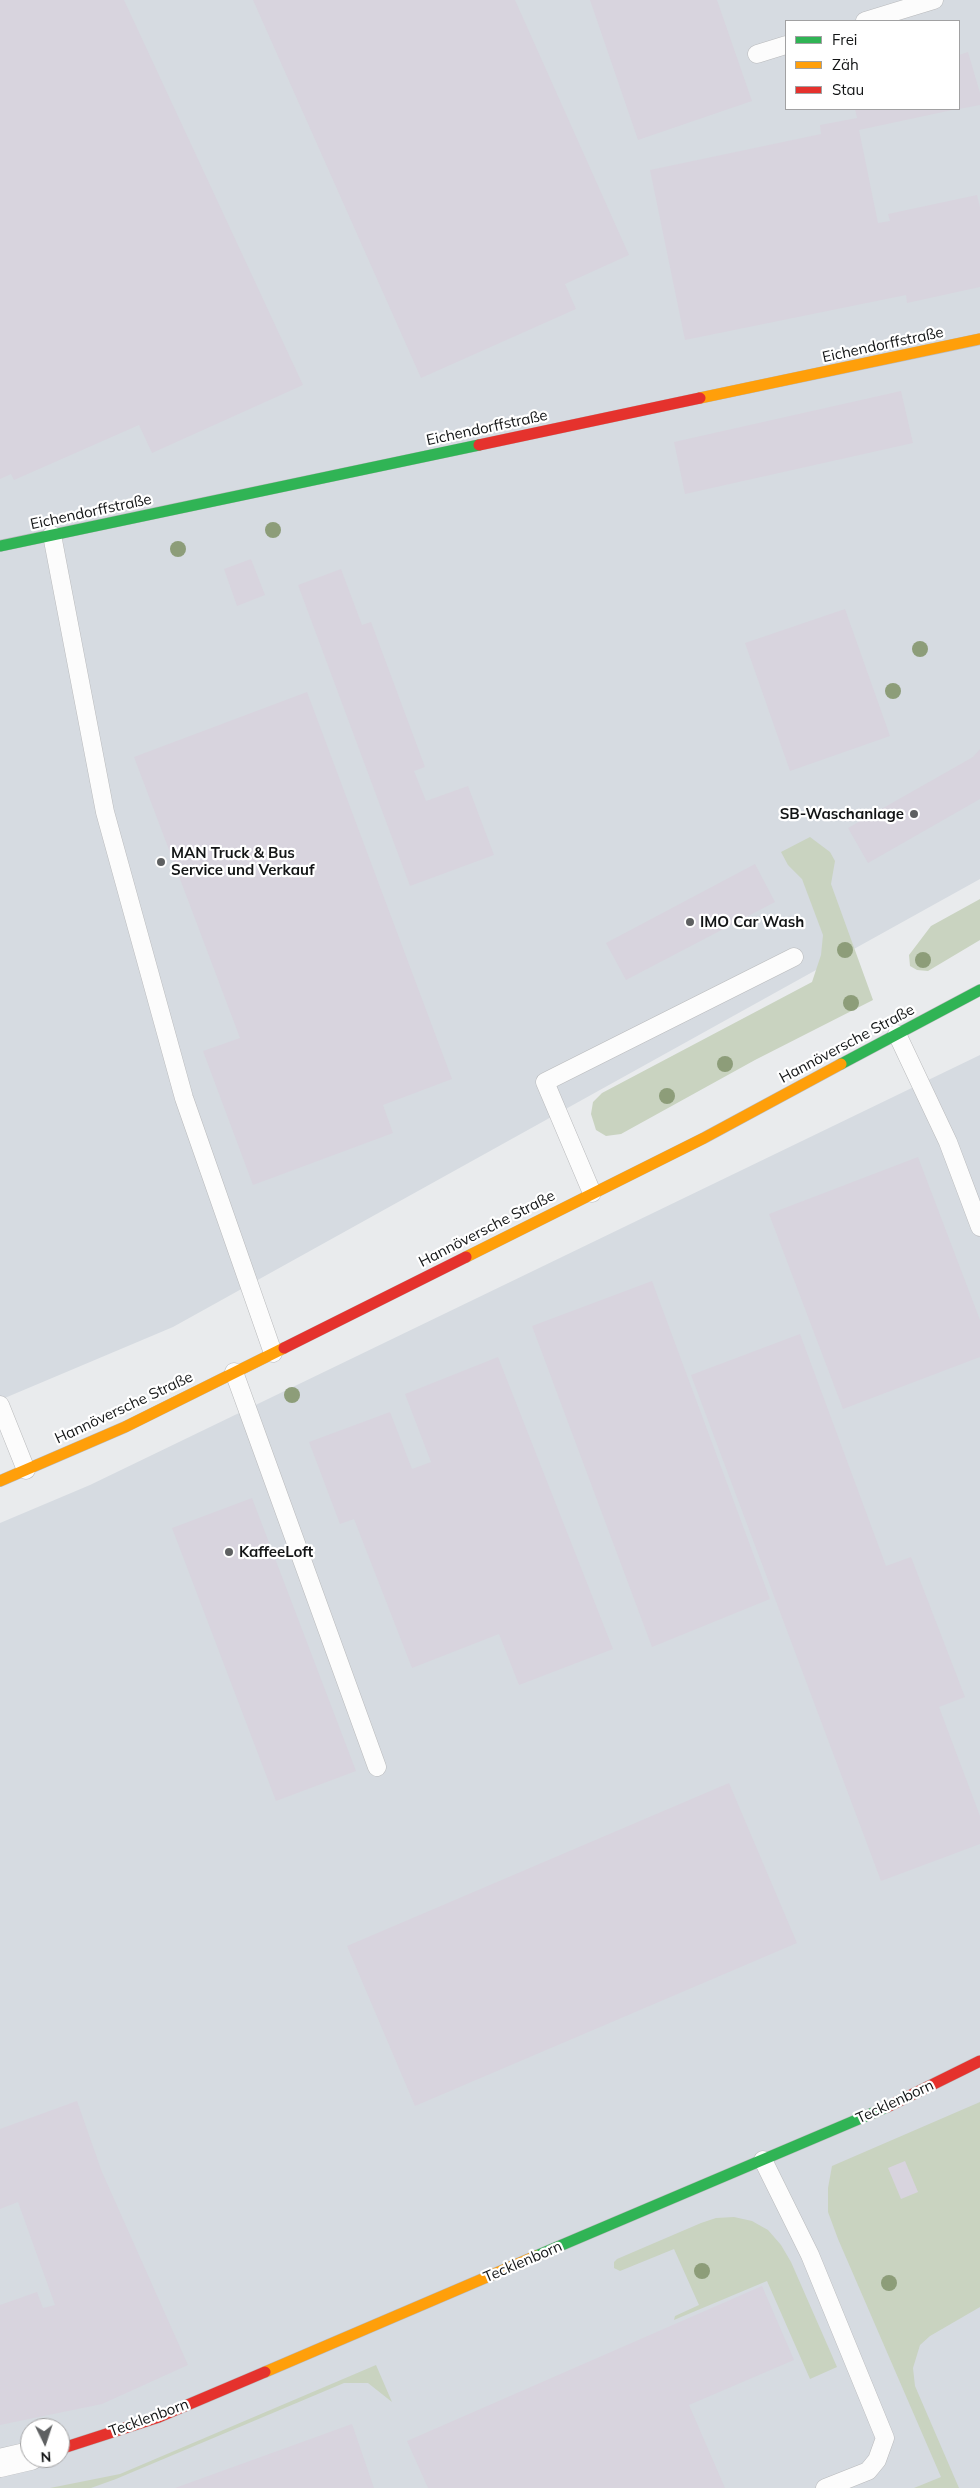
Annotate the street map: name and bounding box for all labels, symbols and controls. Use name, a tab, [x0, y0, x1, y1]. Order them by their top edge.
legend	[785, 20, 960, 110]
text: Frei	[832, 30, 857, 49]
text: Zäh	[832, 55, 859, 74]
text: Stau	[832, 80, 864, 99]
street label: Eichendorffstraße	[821, 323, 945, 367]
street label: Eichendorffstraße	[425, 406, 549, 450]
street label: Eichendorffstraße	[29, 490, 153, 534]
place label: SB-Waschanlage	[780, 805, 904, 823]
marker: SB-Waschanlage	[908, 808, 920, 820]
place label: MAN Truck & Bus Service und Verkauf	[171, 844, 314, 879]
marker: MAN Truck & Bus Service und Verkauf	[155, 856, 167, 868]
place label: IMO Car Wash	[700, 913, 804, 931]
marker: IMO Car Wash	[684, 916, 696, 928]
street label: Hannöversche Straße	[776, 1001, 918, 1087]
street label: Hannöversche Straße	[416, 1187, 558, 1271]
street label: Hannöversche Straße	[52, 1368, 196, 1448]
place label: KaffeeLoft	[239, 1543, 313, 1561]
marker: KaffeeLoft	[223, 1546, 235, 1558]
street label: Tecklenborn	[853, 2076, 937, 2128]
street label: Tecklenborn	[481, 2237, 565, 2287]
street label: Tecklenborn	[107, 2395, 191, 2441]
north arrow	[20, 2418, 70, 2468]
text: N	[40, 2448, 52, 2466]

